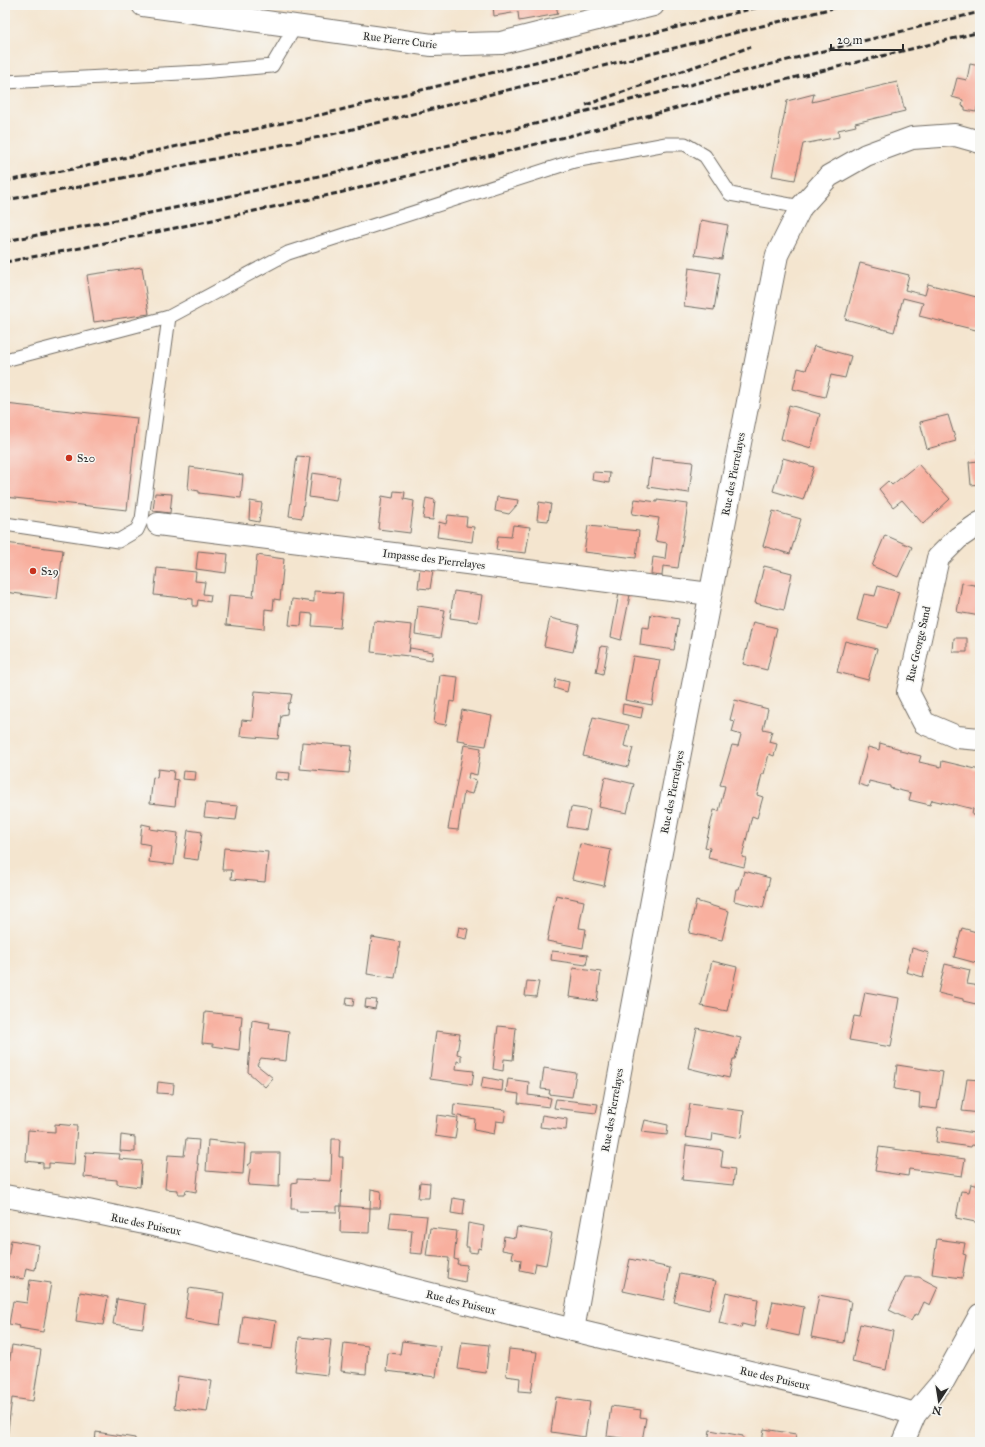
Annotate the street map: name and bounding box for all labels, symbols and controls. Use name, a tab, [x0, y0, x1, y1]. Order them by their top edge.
scale bar	[831, 26, 903, 52]
street label: Rue Pierre Curie	[362, 30, 438, 52]
text: 20 m	[837, 33, 863, 47]
street label: Rue des Pierrelayes	[719, 431, 748, 517]
place label: S20	[77, 452, 95, 465]
marker: S20	[64, 453, 74, 463]
street label: Impasse des Pierrelayes	[382, 547, 486, 572]
place label: S29	[41, 565, 59, 578]
marker: S29	[28, 566, 38, 576]
street label: Rue George Sand	[903, 605, 934, 683]
street label: Rue des Pierrelayes	[658, 749, 687, 835]
street label: Rue des Pierrelayes	[599, 1067, 626, 1153]
street label: Rue des Puiseux	[110, 1211, 182, 1238]
street label: Rue des Puiseux	[425, 1288, 497, 1317]
street label: Rue des Puiseux	[739, 1364, 811, 1393]
north arrow	[919, 1381, 959, 1421]
text: N	[930, 1403, 943, 1418]

